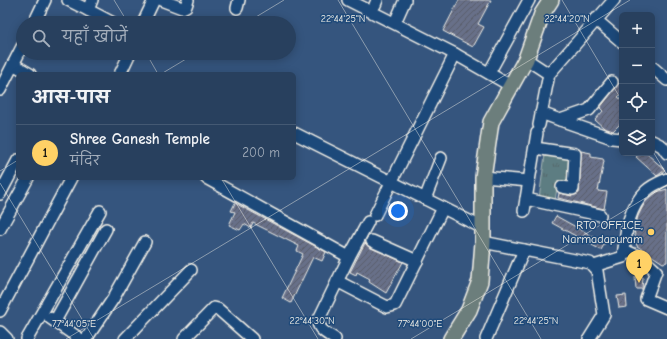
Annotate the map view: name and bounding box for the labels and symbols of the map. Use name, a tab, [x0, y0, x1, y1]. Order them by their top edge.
text: 22°44'25"N	[321, 13, 365, 25]
text: 22°44'20"N	[544, 13, 590, 25]
your location	[388, 201, 408, 221]
place label: RTO OFFICE, Narmadapuram	[562, 218, 643, 246]
marker: RTO OFFICE, Narmadapuram	[646, 227, 656, 237]
pin: 1	[626, 250, 652, 283]
text: 22°44'30"N	[289, 315, 335, 327]
text: 22°44'25"N	[514, 315, 558, 327]
text: 77°44'05"E	[52, 318, 96, 330]
text: 77°44'00"E	[398, 318, 442, 330]

